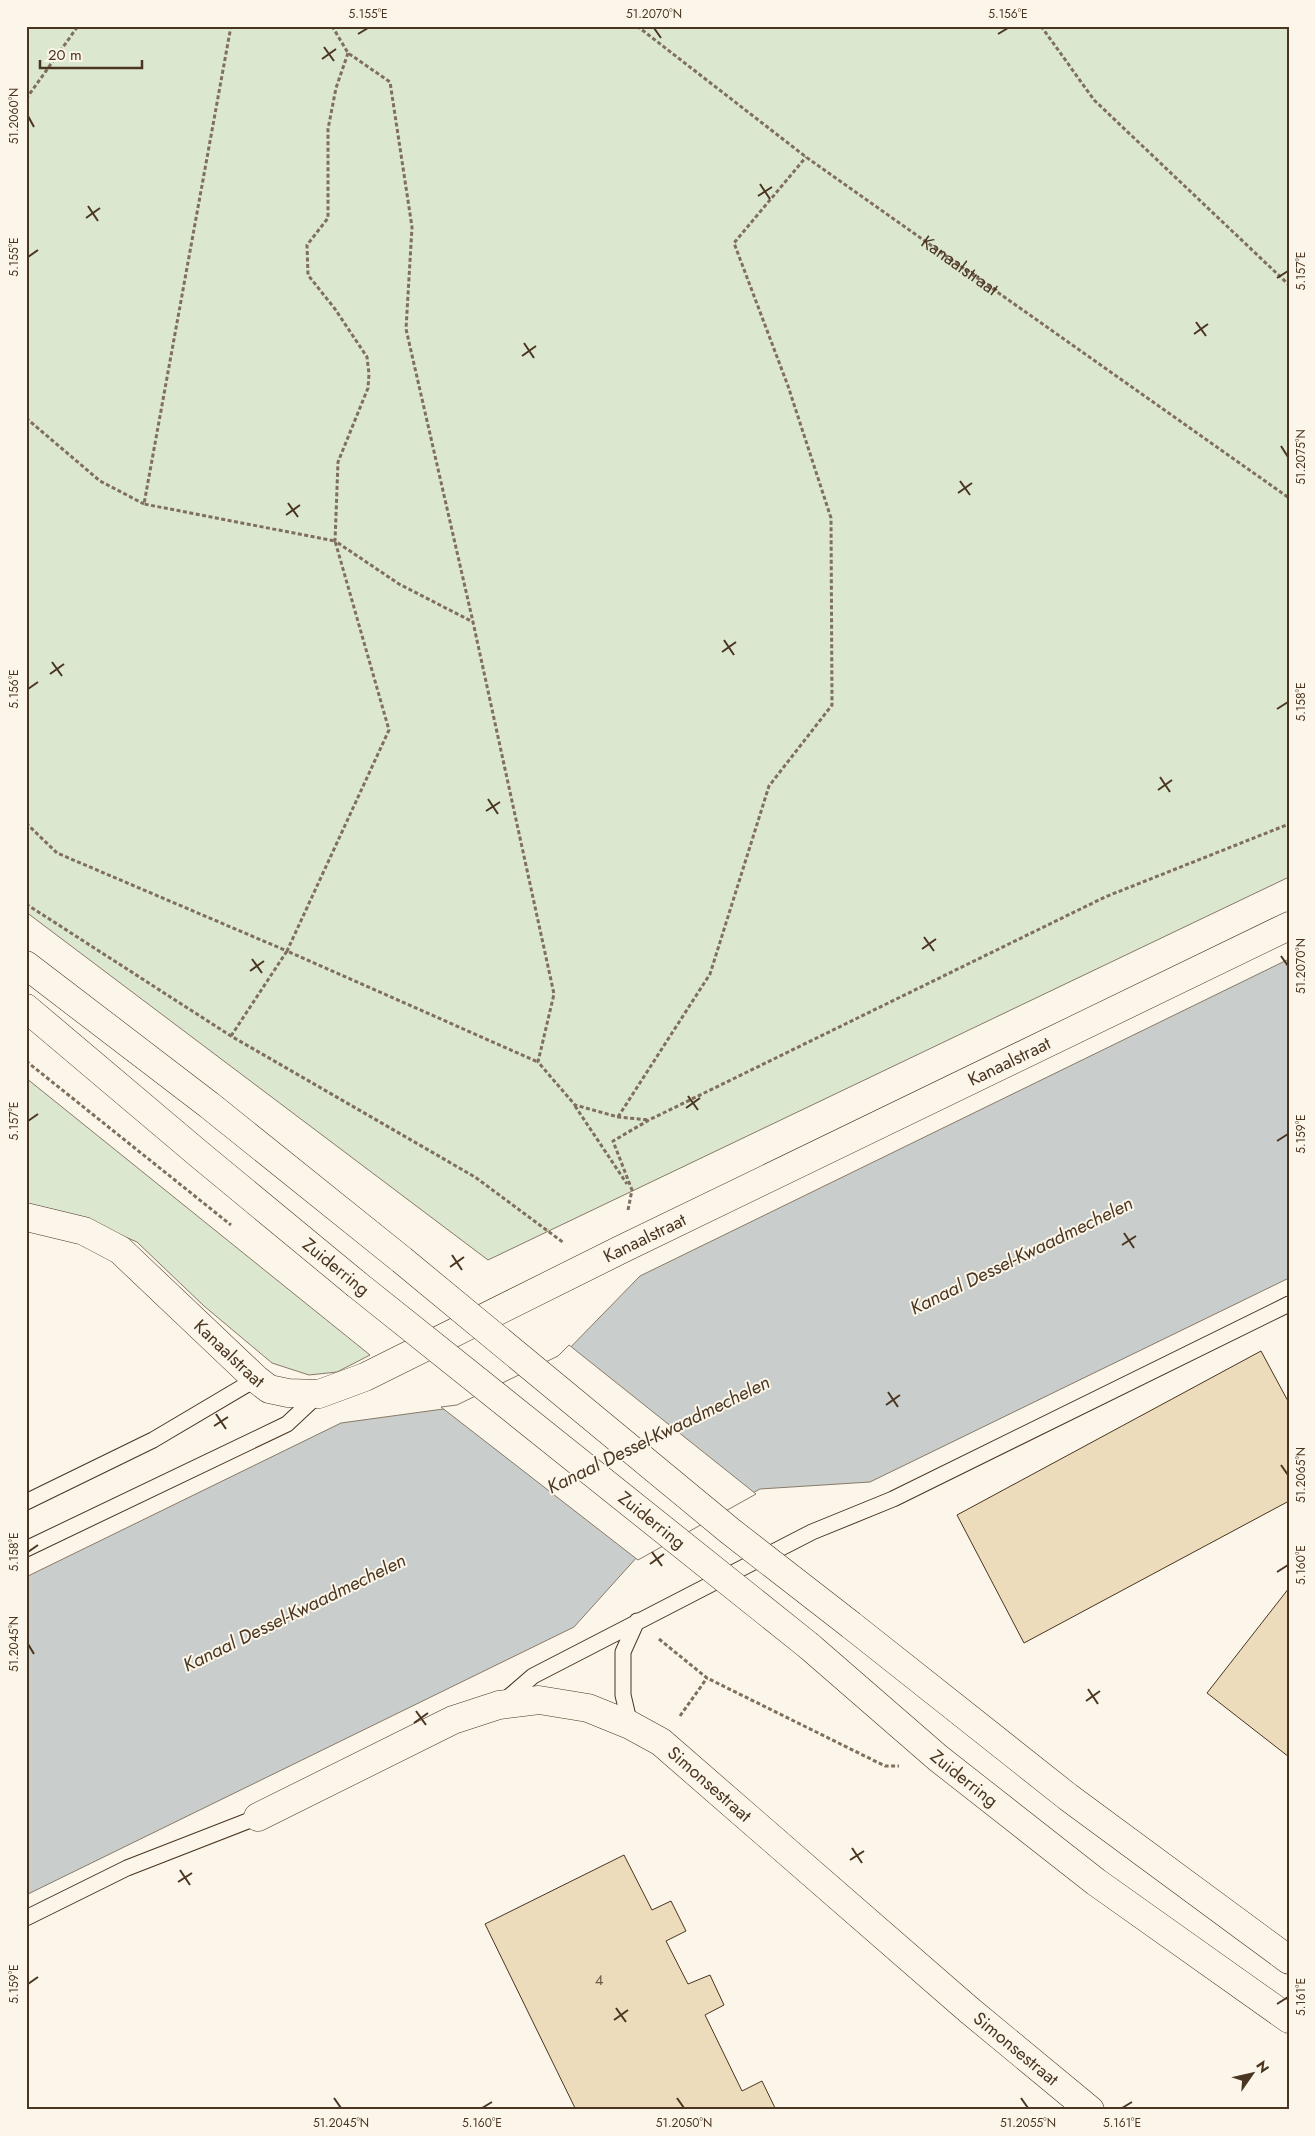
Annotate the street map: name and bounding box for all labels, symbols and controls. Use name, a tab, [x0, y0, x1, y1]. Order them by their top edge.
text: 5.155°E	[348, 5, 388, 23]
text: 51.2070°N	[626, 5, 682, 23]
text: 5.156°E	[988, 5, 1028, 23]
scale bar	[40, 38, 142, 70]
text: 20 m	[48, 44, 82, 66]
text: 51.2060°N	[5, 88, 23, 144]
street label: Kanaalstraat	[916, 229, 1004, 302]
text: 5.155°E	[5, 237, 23, 277]
text: 5.157°E	[1292, 252, 1310, 290]
text: 51.2075°N	[1292, 429, 1310, 485]
text: 5.156°E	[5, 669, 23, 709]
text: 5.158°E	[1292, 682, 1310, 722]
text: 51.2070°N	[1292, 938, 1310, 994]
street label: Kanaalstraat	[963, 1030, 1056, 1093]
text: 5.157°E	[5, 1102, 23, 1140]
text: 5.159°E	[1292, 1114, 1310, 1154]
water label: Kanaal Dessel-Kwaadmechelen	[905, 1190, 1137, 1321]
street label: Kanaalstraat	[599, 1207, 691, 1269]
street label: Zuiderring	[297, 1232, 375, 1302]
street label: Kanaalstraat	[188, 1314, 271, 1394]
water label: Kanaal Dessel-Kwaadmechelen	[542, 1369, 774, 1500]
text: 51.2065°N	[1292, 1447, 1310, 1503]
street label: Zuiderring	[613, 1485, 691, 1555]
text: 5.158°E	[5, 1532, 23, 1572]
text: 5.160°E	[1292, 1545, 1310, 1585]
water label: Kanaal Dessel-Kwaadmechelen	[178, 1547, 410, 1678]
text: 51.2045°N	[5, 1616, 23, 1672]
street label: Simonsestraat	[662, 1740, 758, 1828]
street label: Zuiderring	[924, 1744, 1003, 1813]
text: 5.159°E	[5, 1964, 23, 2004]
house number: 4	[595, 1969, 604, 1991]
text: 5.161°E	[1292, 1978, 1310, 2016]
street label: Simonsestraat	[968, 2006, 1065, 2092]
north arrow	[1228, 2048, 1278, 2098]
text: N	[1251, 2057, 1274, 2077]
text: 51.2045°N	[313, 2114, 369, 2132]
text: 5.160°E	[462, 2114, 502, 2132]
text: 51.2050°N	[656, 2114, 712, 2132]
text: 51.2055°N	[1000, 2114, 1056, 2132]
text: 5.161°E	[1103, 2114, 1141, 2132]

